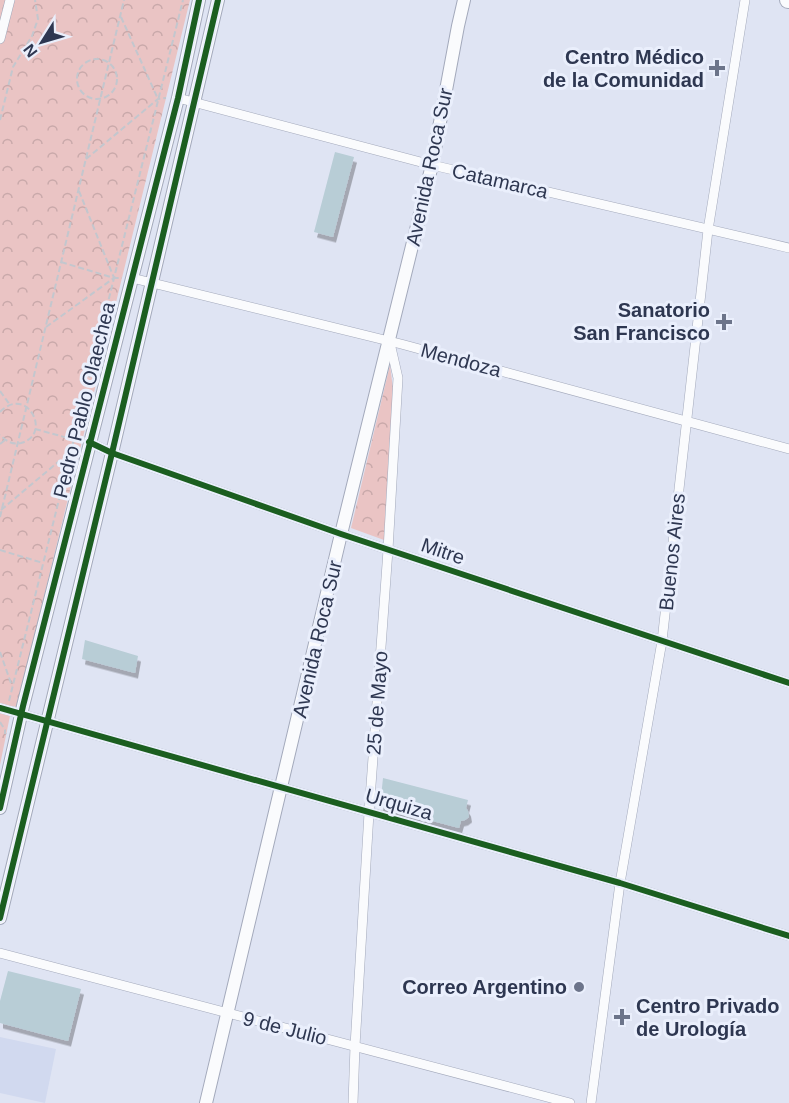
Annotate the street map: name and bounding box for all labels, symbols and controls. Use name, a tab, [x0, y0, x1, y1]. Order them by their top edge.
north arrow	[12, 12, 72, 72]
text: N	[20, 41, 41, 60]
place label: Centro Médico de la Comunidad	[543, 46, 704, 91]
marker: Centro Médico de la Comunidad	[708, 59, 726, 77]
street label: Avenida Roca Sur	[402, 86, 457, 248]
street label: Catamarca	[450, 159, 551, 203]
street label: Pedro Pablo Olaechea	[49, 299, 119, 500]
place label: Sanatorio San Francisco	[573, 299, 710, 344]
marker: Sanatorio San Francisco	[715, 313, 733, 331]
street label: Mendoza	[418, 339, 504, 381]
street label: Buenos Aires	[655, 492, 689, 612]
street label: Mitre	[418, 533, 468, 569]
street label: Avenida Roca Sur	[288, 558, 346, 720]
street label: 25 de Mayo	[362, 650, 392, 756]
street label: Urquiza	[363, 784, 436, 824]
place label: Correo Argentino	[402, 976, 567, 998]
marker: Correo Argentino	[572, 980, 586, 994]
place label: Centro Privado de Urología	[636, 995, 779, 1040]
street label: 9 de Julio	[241, 1007, 329, 1049]
marker: Centro Privado de Urología	[613, 1008, 631, 1026]

